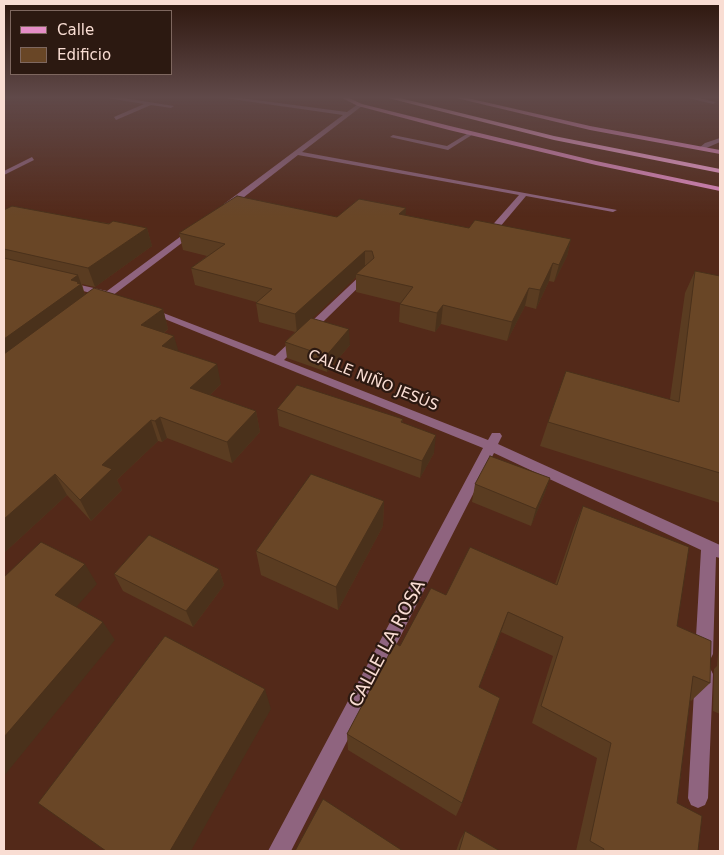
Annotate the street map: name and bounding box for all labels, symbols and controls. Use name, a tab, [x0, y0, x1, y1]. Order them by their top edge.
legend	[10, 10, 172, 75]
text: Calle	[57, 21, 94, 39]
text: Edificio	[57, 46, 111, 64]
street label: CALLE NIÑO JESÚS	[305, 347, 441, 415]
street label: CALLE LA ROSA	[345, 577, 431, 711]

